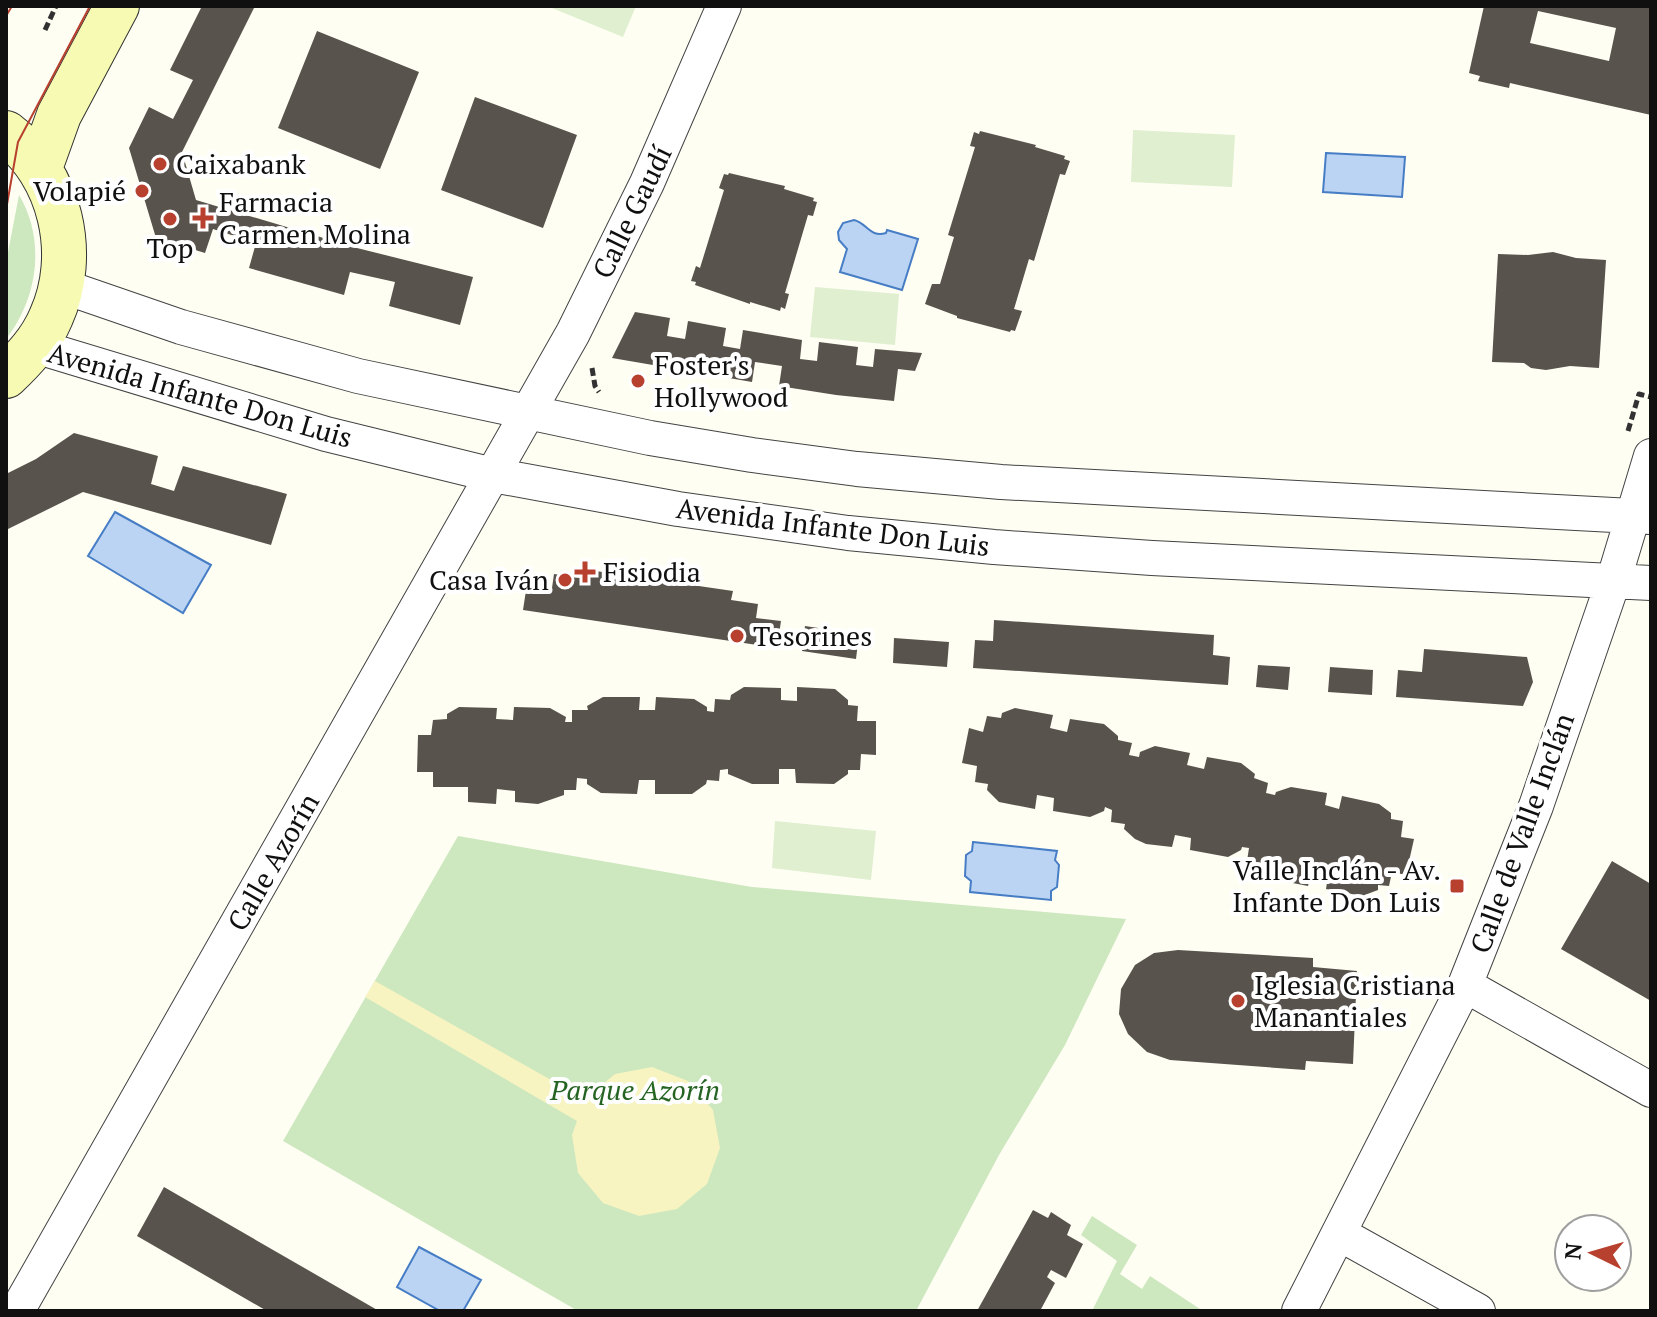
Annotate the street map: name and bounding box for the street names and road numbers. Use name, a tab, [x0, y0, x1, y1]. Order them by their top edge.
street label: Calle Gaudí	[583, 139, 680, 284]
street label: Avenida Infante Don Luis	[43, 333, 357, 456]
street label: Avenida Infante Don Luis	[674, 489, 992, 564]
street label: Calle de Valle Inclán	[1461, 707, 1582, 958]
street label: Calle Azorín	[218, 786, 327, 937]

